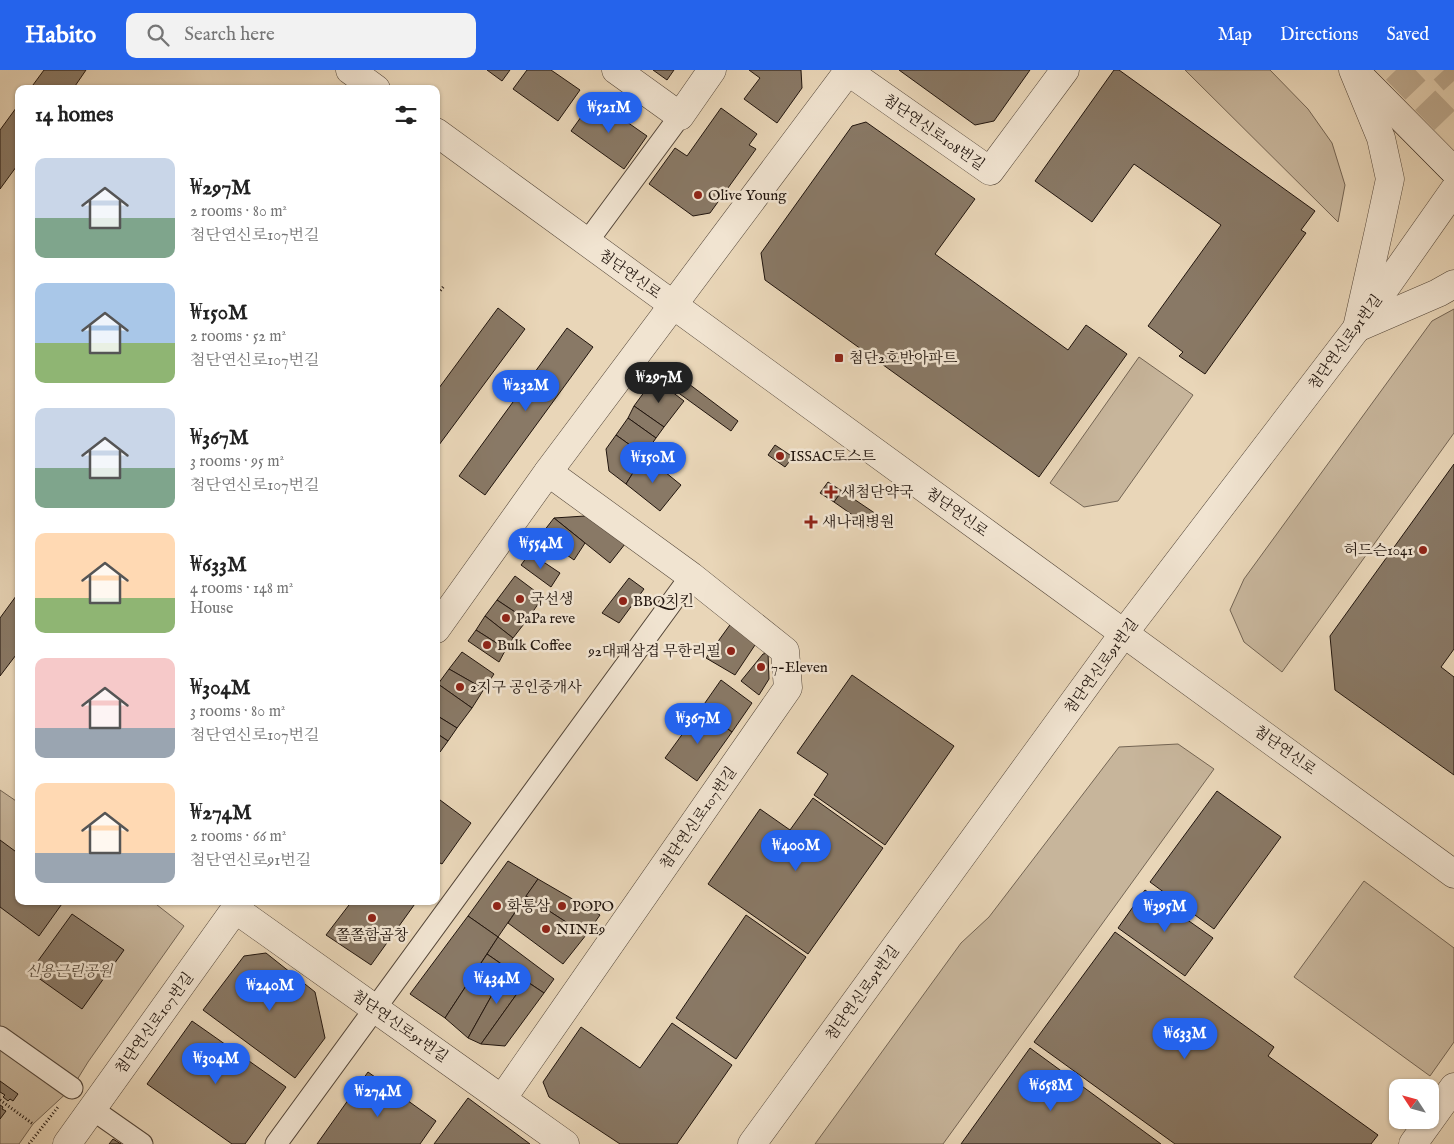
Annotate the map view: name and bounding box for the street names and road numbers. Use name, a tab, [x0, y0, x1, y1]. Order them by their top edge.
street label: 첨단연신로108번길	[879, 90, 988, 175]
street label: 첨단연신로	[595, 245, 665, 304]
street label: 첨단연신로91번길	[1304, 291, 1386, 394]
street label: 첨단연신로	[922, 483, 992, 542]
street label: 첨단연신로91번길	[1060, 615, 1142, 718]
street label: 첨단연신로	[1250, 721, 1320, 780]
street label: 첨단연신로107번길	[656, 763, 741, 873]
street label: 첨단연신로91번길	[821, 942, 903, 1045]
street label: 첨단연신로107번길	[111, 969, 198, 1078]
street label: 첨단연신로91번길	[348, 986, 452, 1067]

